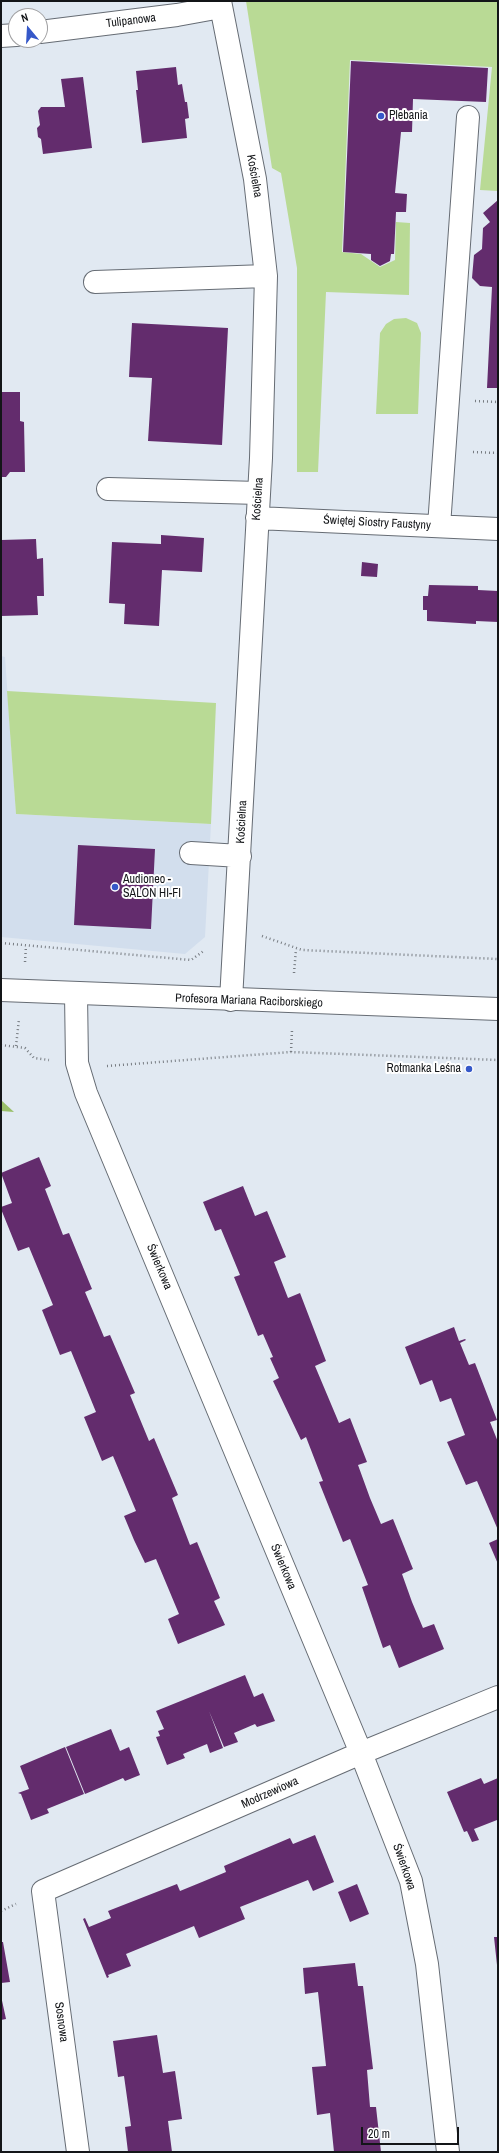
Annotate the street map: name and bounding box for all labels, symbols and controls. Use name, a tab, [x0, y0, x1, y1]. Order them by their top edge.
north arrow	[8, 8, 48, 48]
text: N	[19, 10, 30, 25]
street label: Tulipanowa	[105, 11, 157, 31]
place label: Plebania	[389, 109, 428, 123]
marker: Plebania	[376, 111, 386, 121]
street label: Kościelna	[243, 153, 265, 199]
street label: Kościelna	[249, 477, 267, 521]
street label: Świętej Siostry Faustyny	[323, 513, 431, 533]
street label: Kościelna	[234, 800, 250, 844]
place label: Audioneo - SALON HI-FI	[123, 873, 181, 901]
marker: Audioneo - SALON HI-FI	[110, 882, 120, 892]
street label: Profesora Mariana Raciborskiego	[175, 991, 323, 1011]
place label: Rotmanka Leśna	[387, 1062, 461, 1076]
marker: Rotmanka Leśna	[464, 1064, 474, 1074]
street label: Świerkowa	[143, 1242, 175, 1292]
street label: Świerkowa	[267, 1542, 299, 1592]
street label: Modrzewiowa	[239, 1774, 301, 1812]
street label: Świerkowa	[389, 1842, 419, 1892]
street label: Sosnowa	[51, 2001, 71, 2043]
scale bar	[363, 2119, 461, 2145]
text: 20 m	[368, 2126, 390, 2142]

